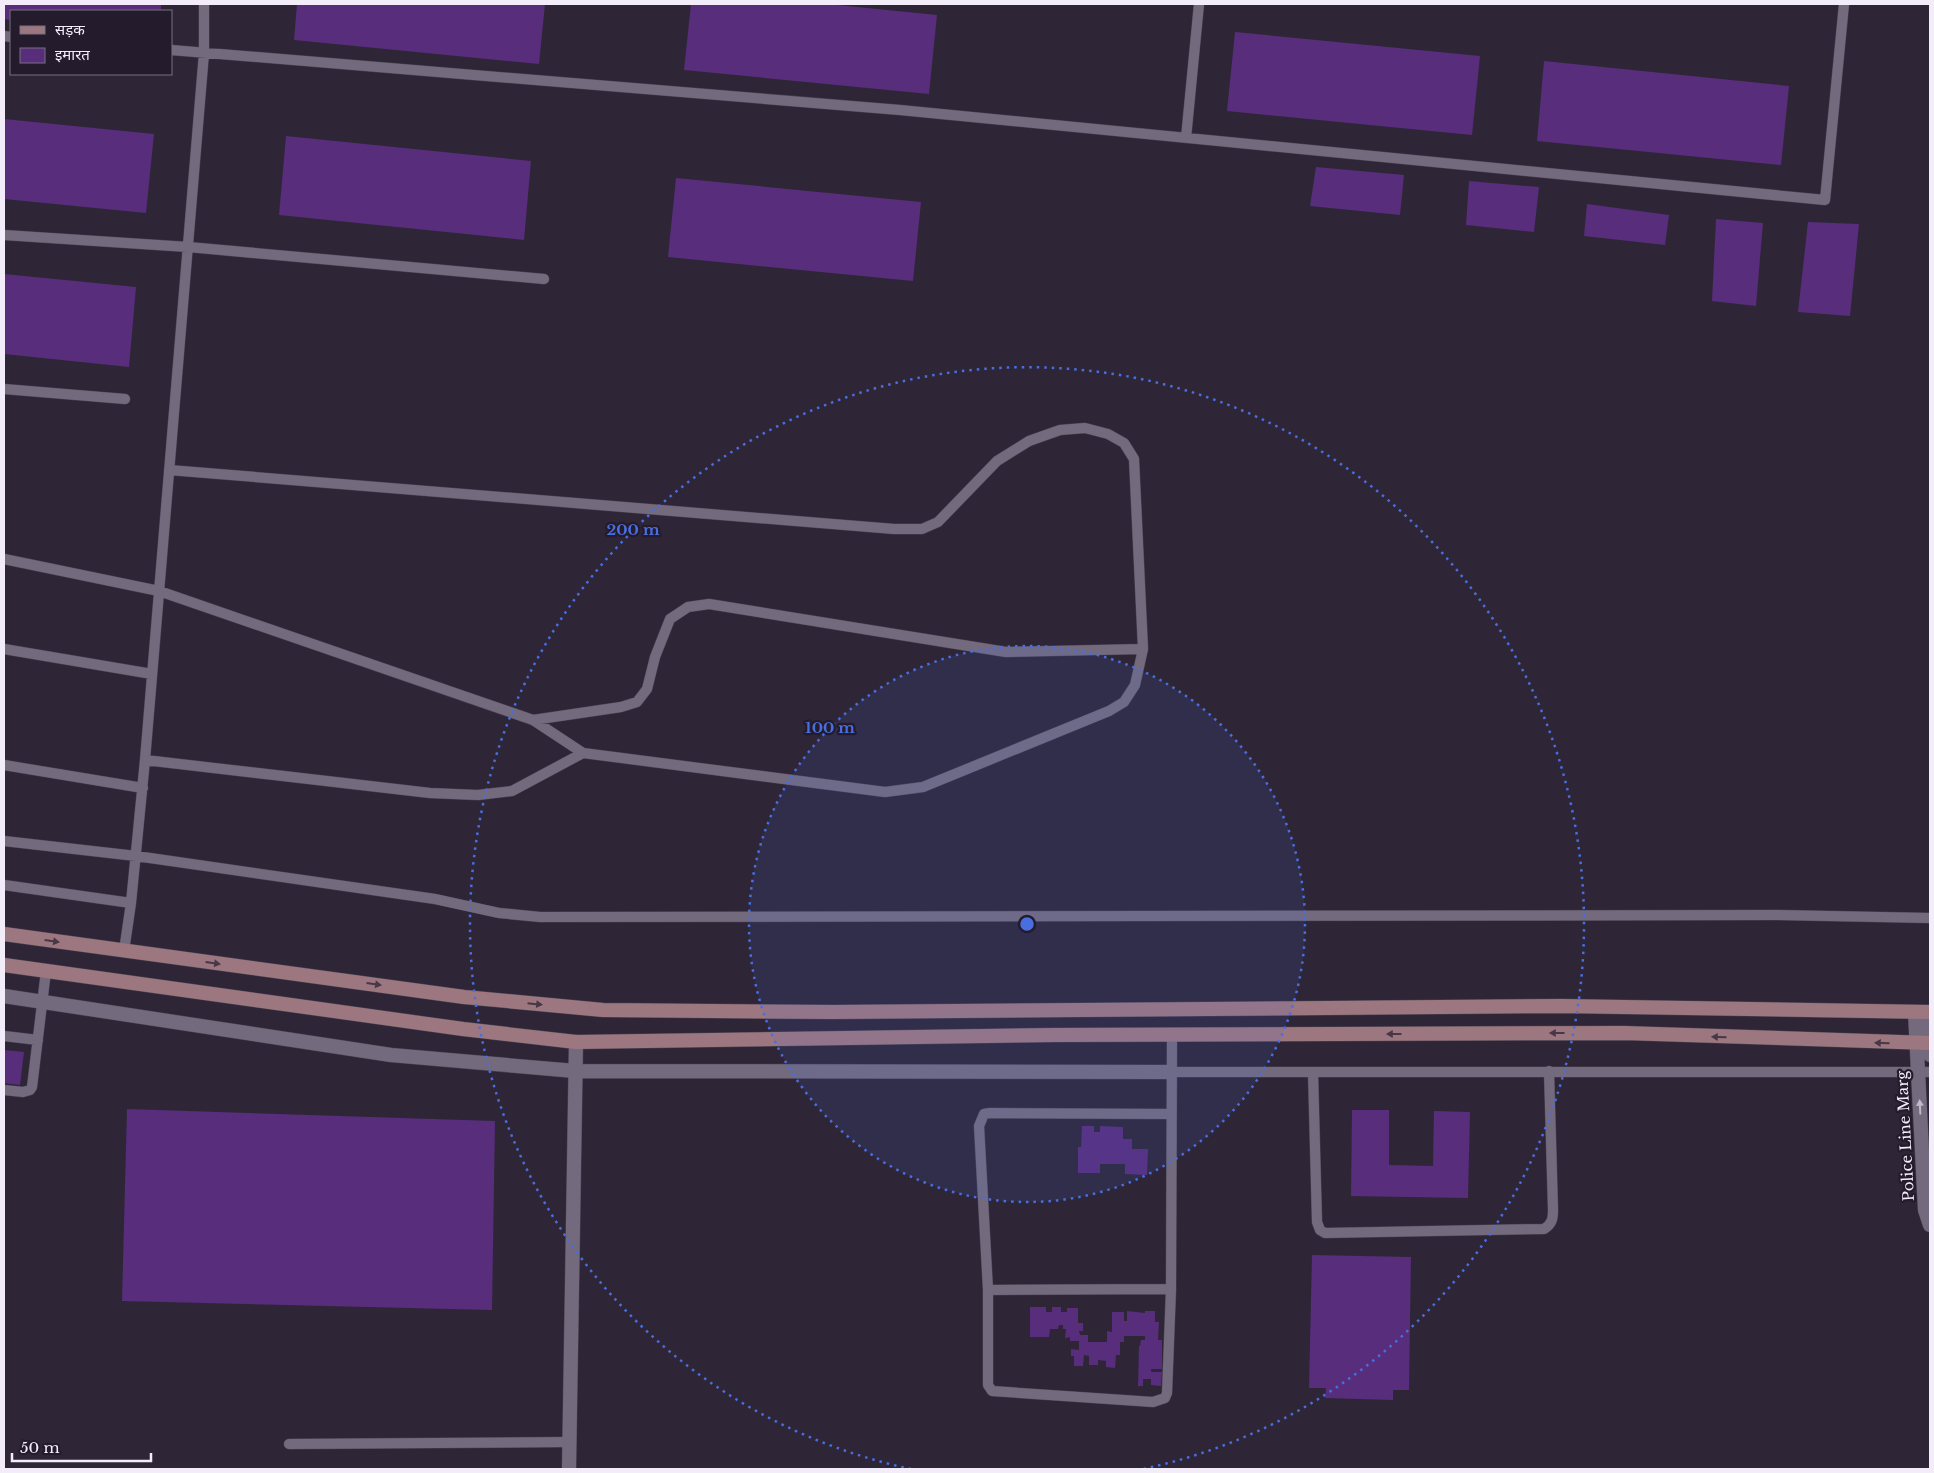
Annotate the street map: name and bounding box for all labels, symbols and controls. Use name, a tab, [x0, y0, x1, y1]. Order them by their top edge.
legend	[10, 10, 172, 75]
text: सड़क	[55, 20, 85, 39]
text: इमारत	[55, 45, 90, 64]
text: 200 m	[607, 520, 660, 539]
text: 100 m	[805, 718, 855, 737]
centre of rings	[1018, 915, 1036, 933]
one-way arrow	[44, 937, 60, 945]
one-way arrow	[205, 959, 221, 967]
one-way arrow	[366, 981, 382, 989]
one-way arrow	[528, 1000, 544, 1008]
one-way arrow	[1548, 1029, 1564, 1037]
one-way arrow	[1386, 1030, 1402, 1038]
one-way arrow	[1711, 1032, 1727, 1040]
one-way arrow	[1873, 1038, 1889, 1046]
street label: Police Line Marg	[1892, 1069, 1918, 1202]
one-way arrow	[1916, 1099, 1924, 1115]
scale bar	[12, 1430, 151, 1462]
text: 50 m	[20, 1438, 60, 1457]

